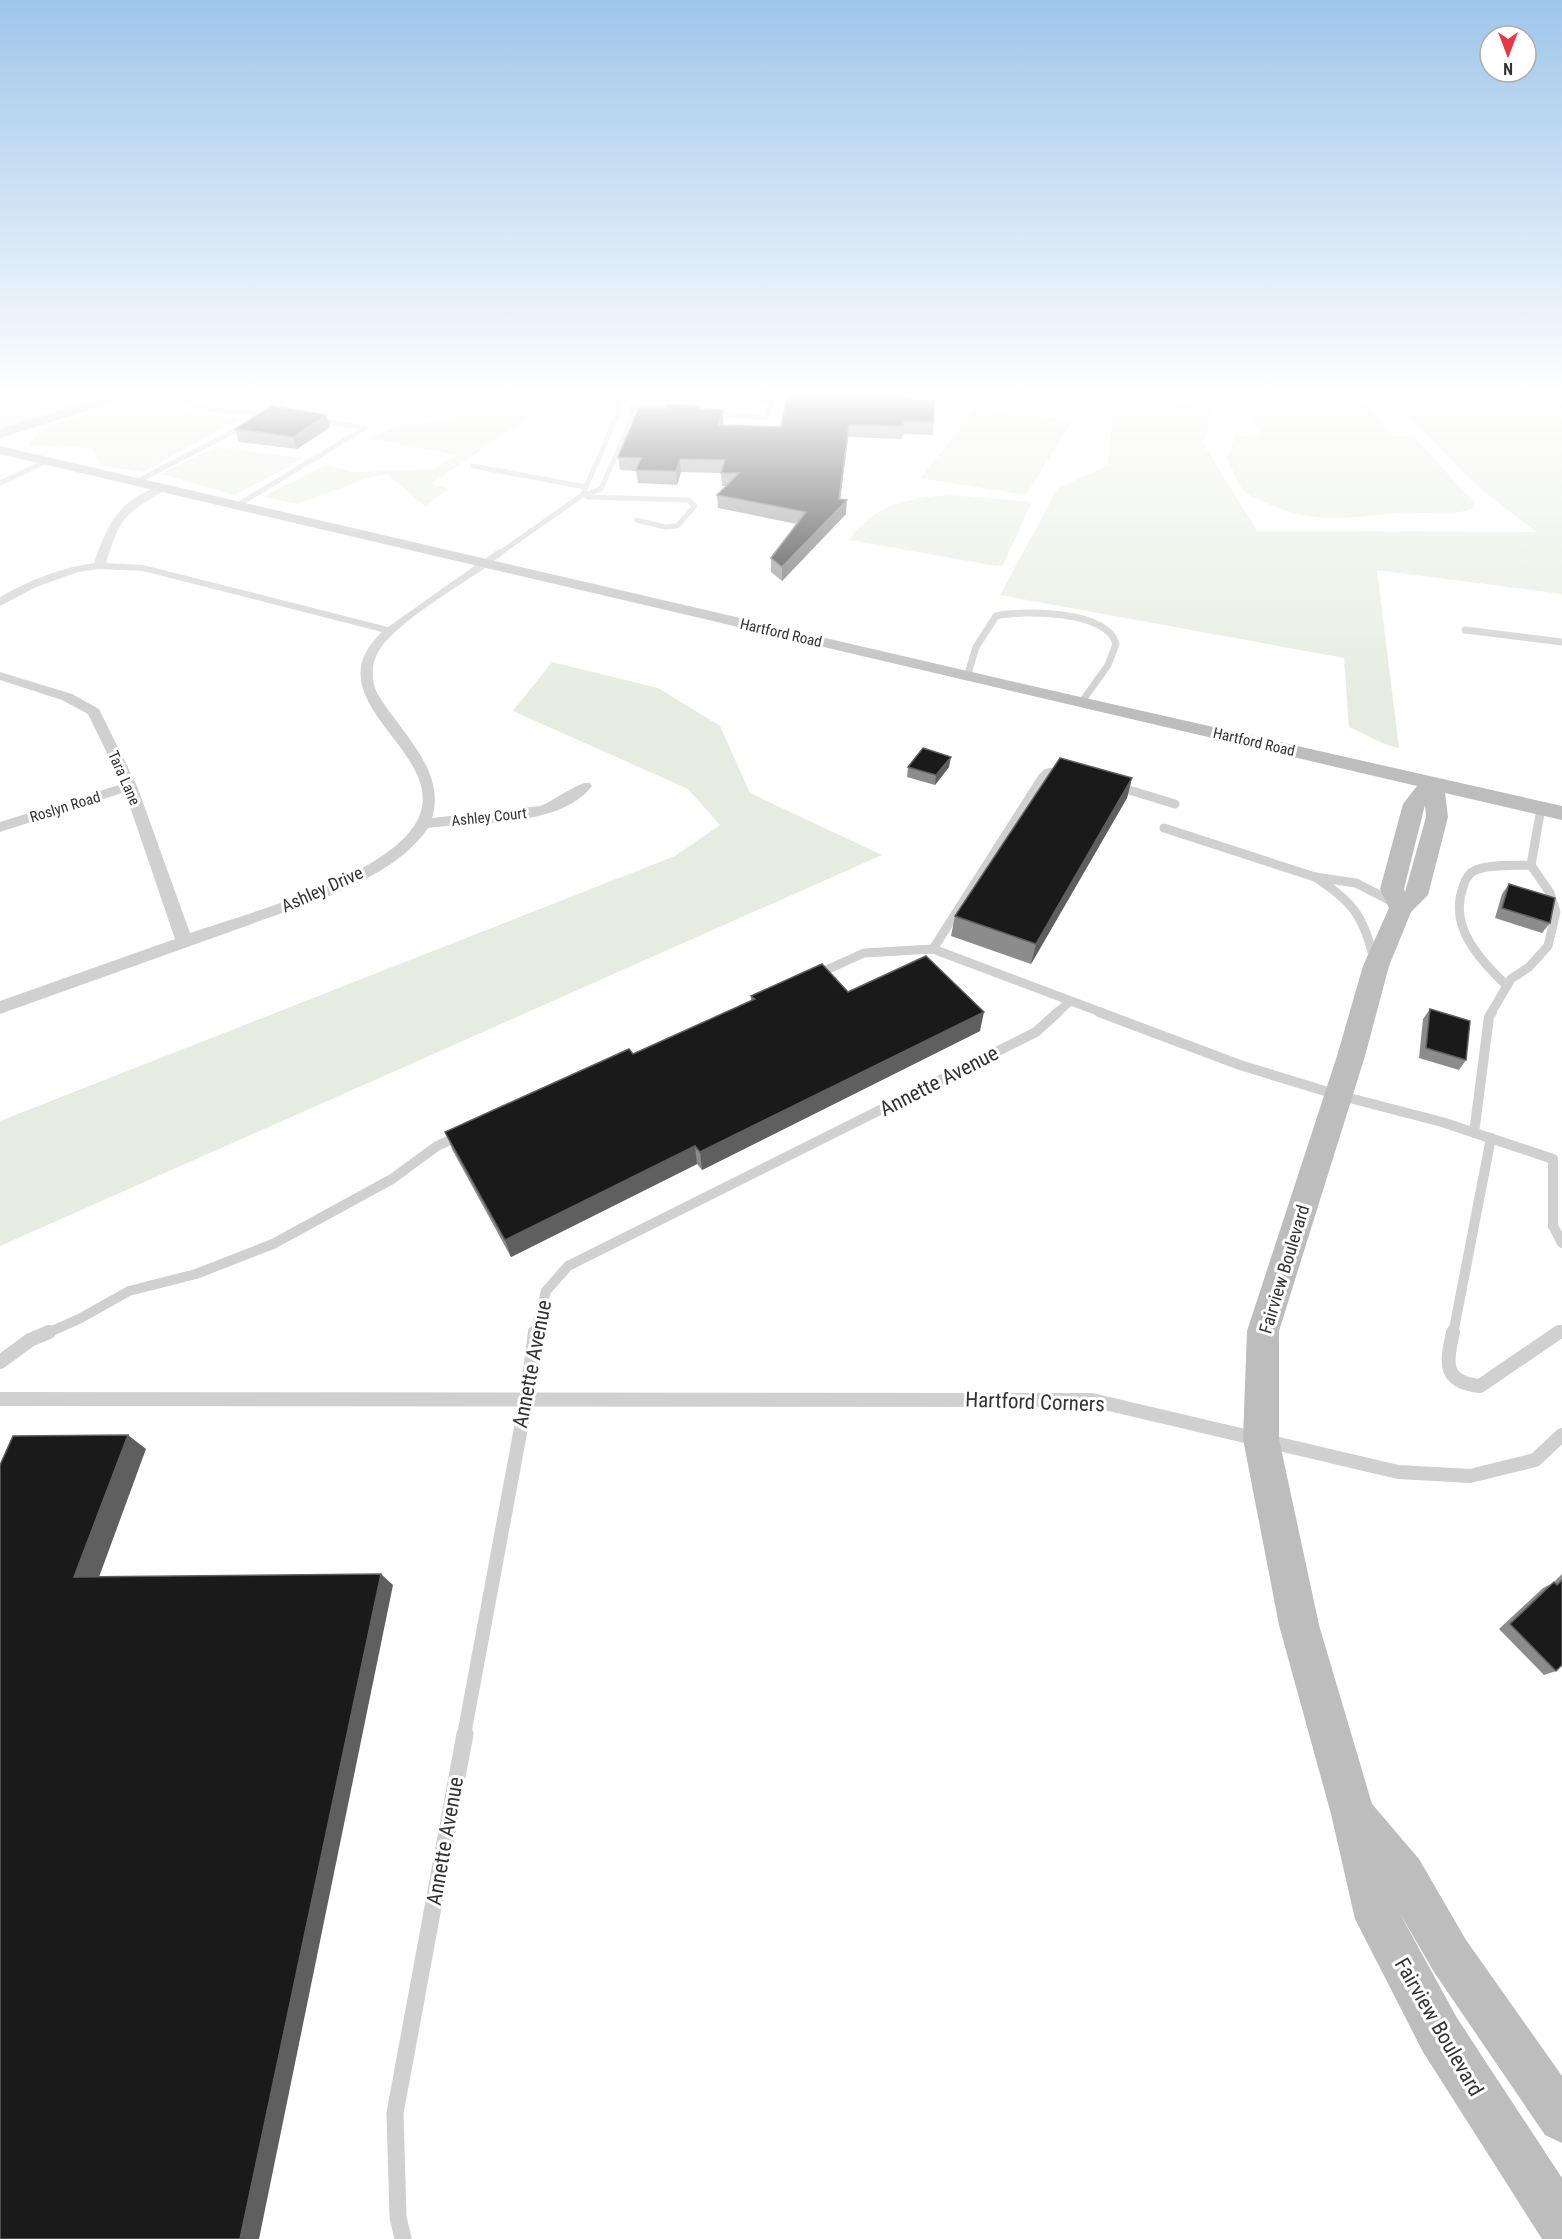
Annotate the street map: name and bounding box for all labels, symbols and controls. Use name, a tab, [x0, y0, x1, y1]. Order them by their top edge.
north arrow	[1478, 24, 1538, 84]
text: N	[1503, 59, 1513, 78]
street label: Hartford Road	[738, 615, 824, 651]
street label: Hartford Road	[1211, 724, 1297, 760]
street label: Tara Lane	[104, 748, 144, 808]
street label: Roslyn Road	[28, 788, 102, 826]
street label: Ashley Court	[451, 804, 527, 830]
street label: Ashley Drive	[278, 862, 366, 916]
street label: Annette Avenue	[876, 1041, 1002, 1121]
street label: Fairview Boulevard	[1254, 1202, 1314, 1336]
street label: Annette Avenue	[508, 1298, 556, 1430]
street label: Hartford Corners	[965, 1388, 1105, 1416]
street label: Annette Avenue	[422, 1775, 468, 1907]
street label: Fairview Boulevard	[1390, 1954, 1488, 2100]

